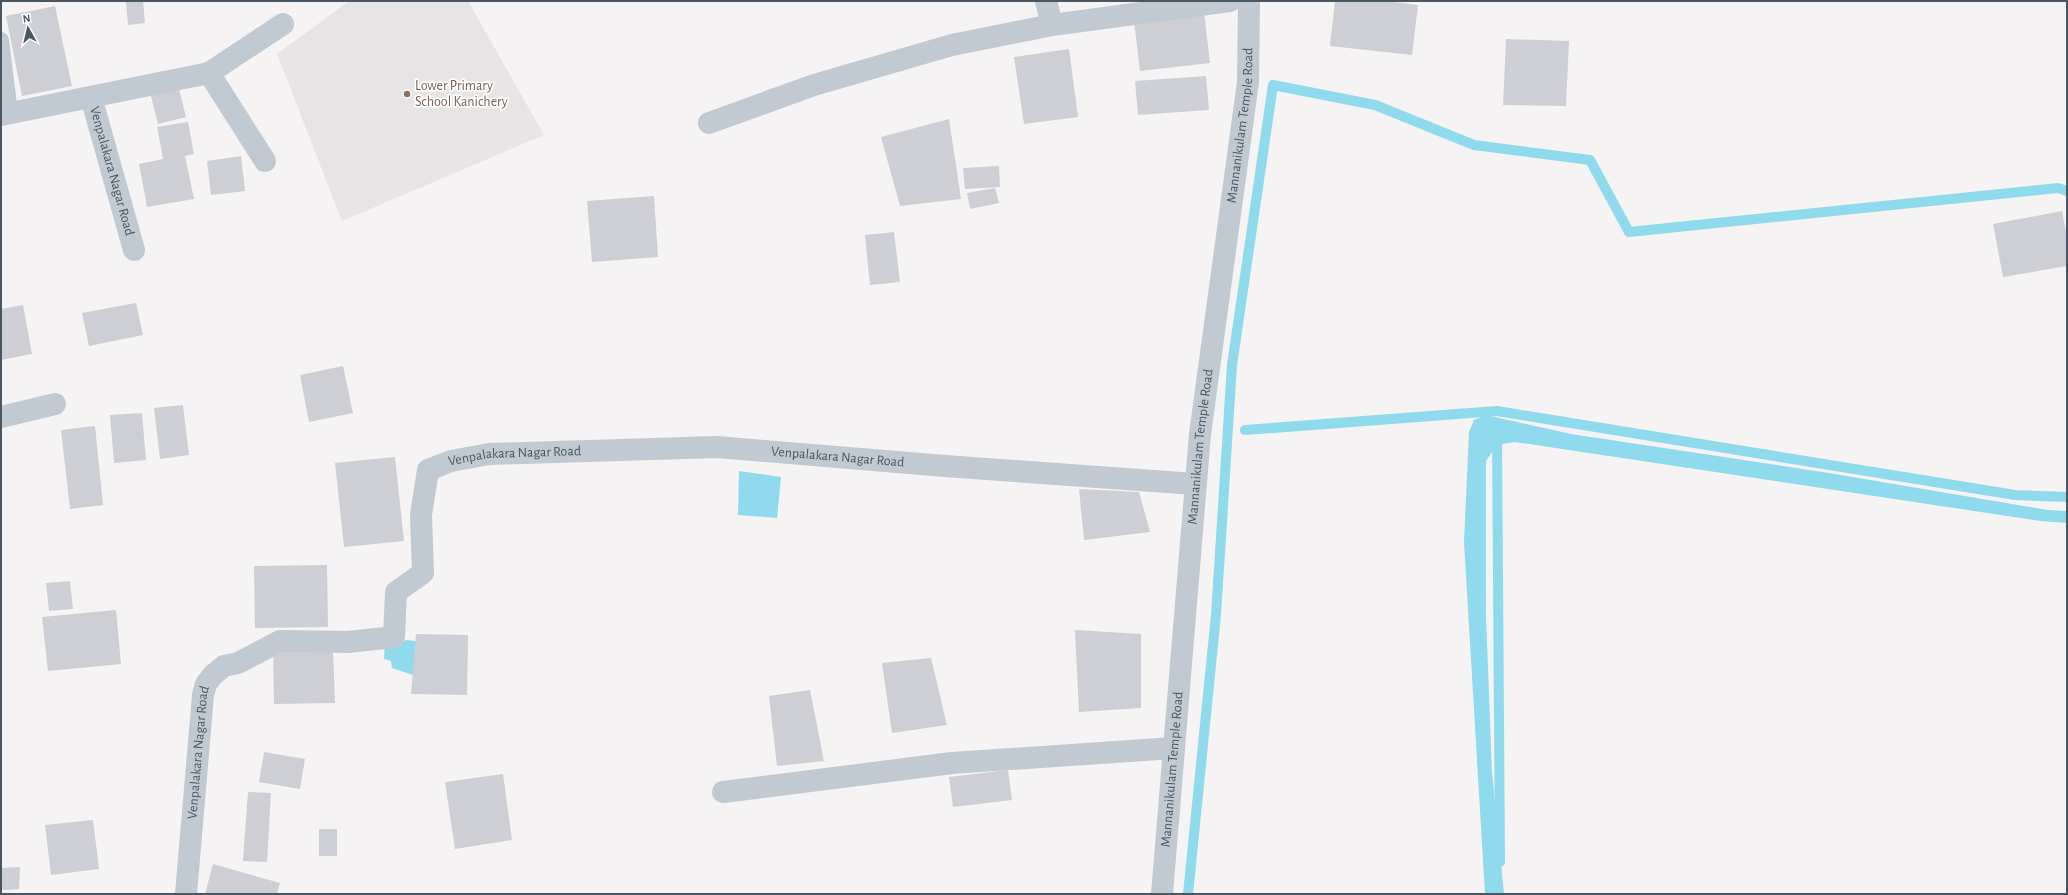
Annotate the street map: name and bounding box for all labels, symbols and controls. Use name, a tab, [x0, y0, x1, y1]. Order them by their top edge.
north arrow	[8, 8, 48, 48]
text: N	[22, 13, 31, 25]
street label: Mannanikulam Temple Road	[1225, 48, 1255, 204]
place label: Lower Primary School Kanichery	[415, 79, 508, 109]
marker: Lower Primary School Kanichery	[402, 89, 412, 99]
street label: Venpalakara Nagar Road	[87, 105, 137, 237]
street label: Mannanikulam Temple Road	[1186, 368, 1216, 525]
street label: Venpalakara Nagar Road	[447, 444, 581, 468]
street label: Venpalakara Nagar Road	[771, 445, 905, 470]
street label: Venpalakara Nagar Road	[185, 684, 212, 820]
street label: Mannanikulam Temple Road	[1159, 691, 1186, 848]

